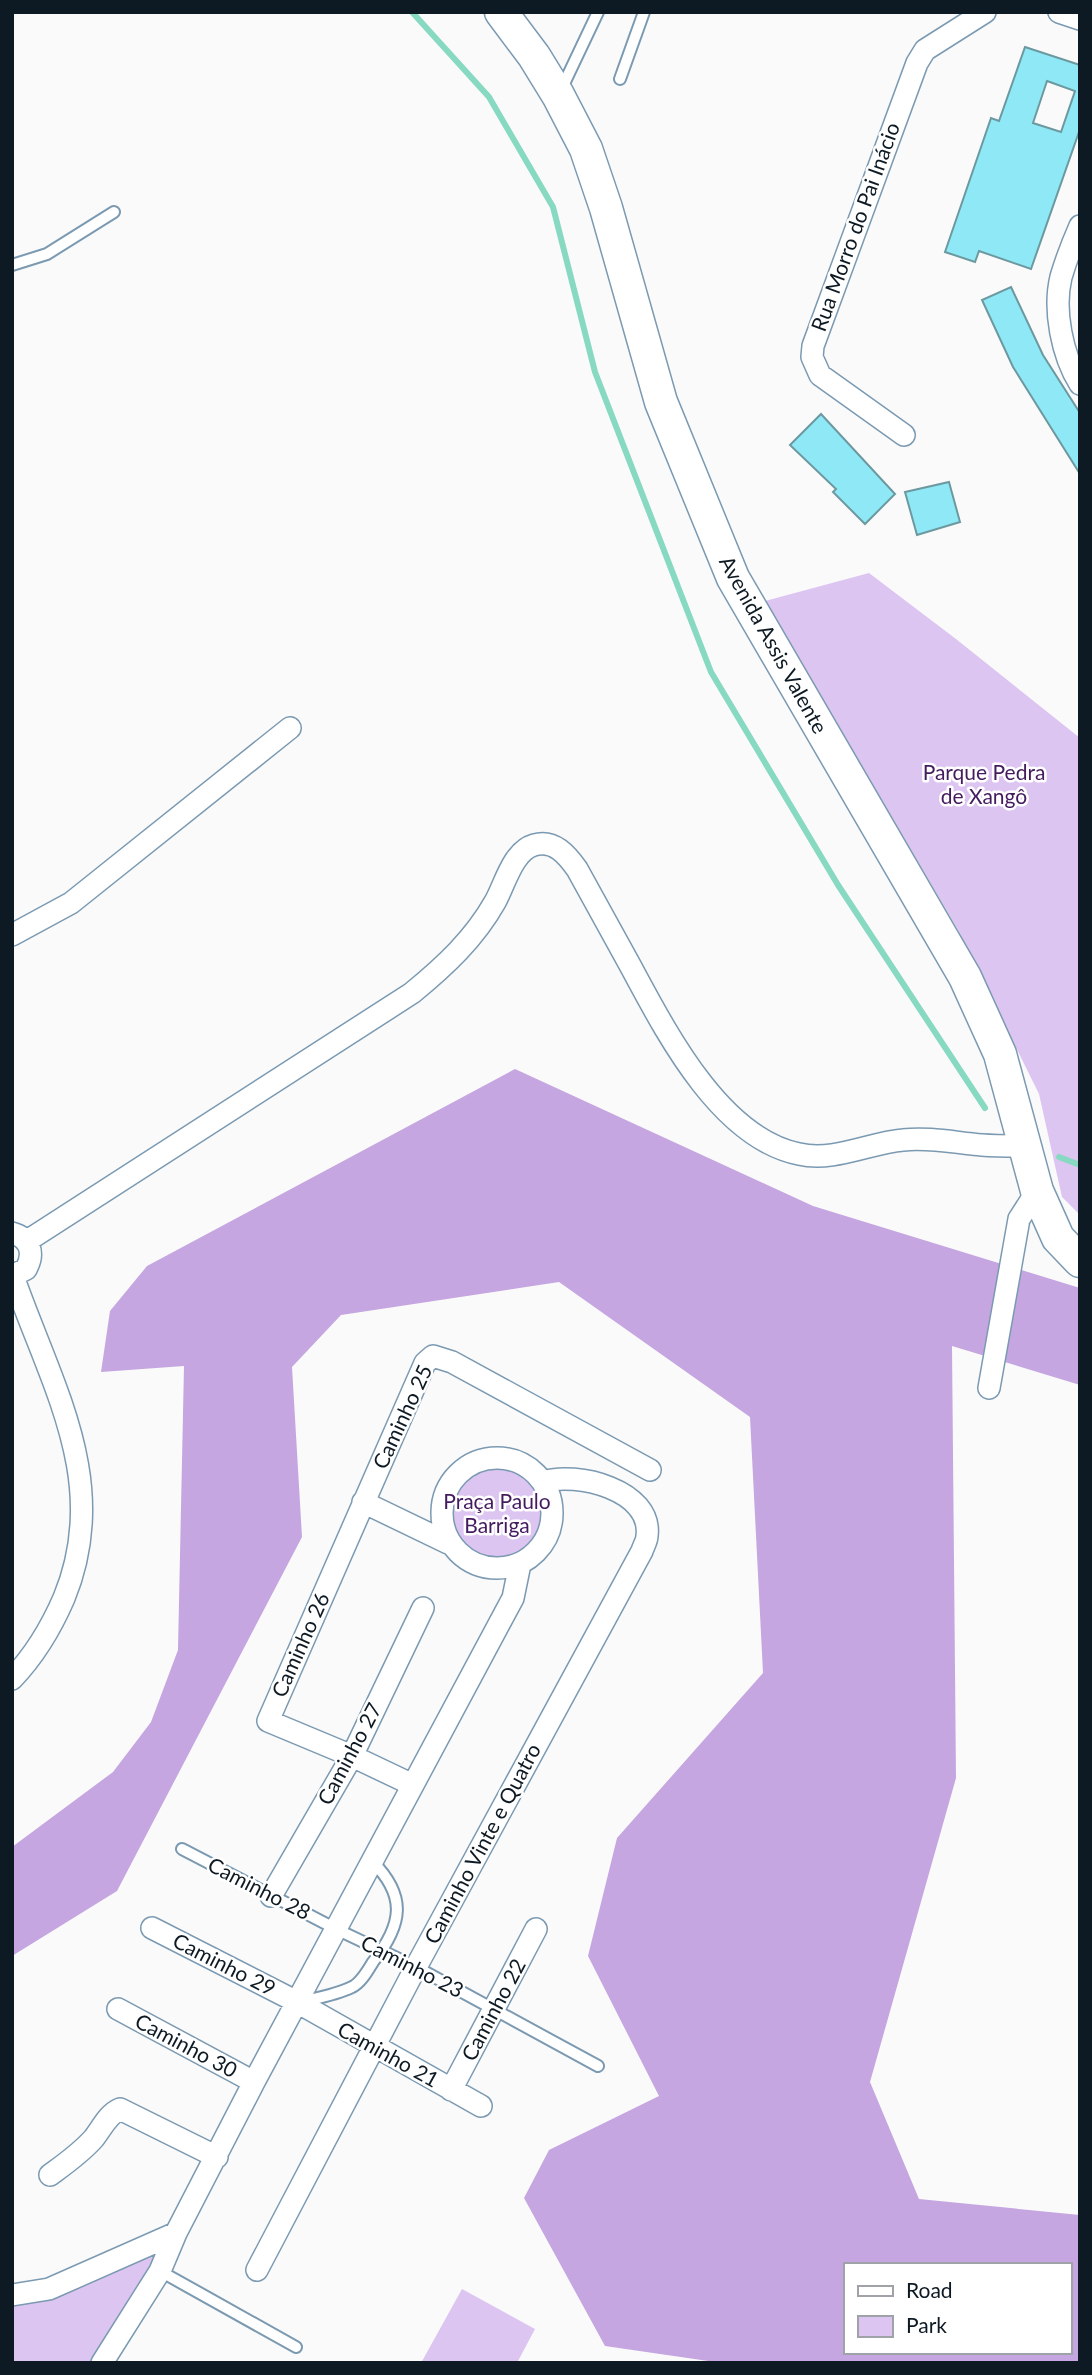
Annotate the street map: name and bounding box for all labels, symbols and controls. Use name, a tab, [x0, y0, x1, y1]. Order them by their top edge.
street label: Rua Morro do Pai Inácio	[805, 119, 904, 334]
street label: Avenida Assis Valente	[715, 551, 834, 737]
park label: Parque Pedra de Xangô	[923, 759, 1045, 808]
street label: Caminho 25	[367, 1360, 437, 1472]
park label: Praça Paulo Barriga	[443, 1488, 551, 1537]
street label: Caminho 26	[265, 1588, 334, 1701]
street label: Caminho 27	[311, 1698, 386, 1809]
street label: Caminho Vinte e Quatro	[418, 1739, 545, 1948]
street label: Caminho 28	[204, 1851, 315, 1924]
street label: Caminho 29	[169, 1927, 280, 2000]
street label: Caminho 23	[357, 1929, 468, 2002]
street label: Caminho 22	[455, 1954, 530, 2065]
street label: Caminho 30	[131, 2007, 242, 2082]
street label: Caminho 21	[334, 2016, 444, 2092]
legend	[844, 2263, 1071, 2354]
text: Road	[906, 2277, 953, 2302]
text: Park	[906, 2312, 947, 2337]

